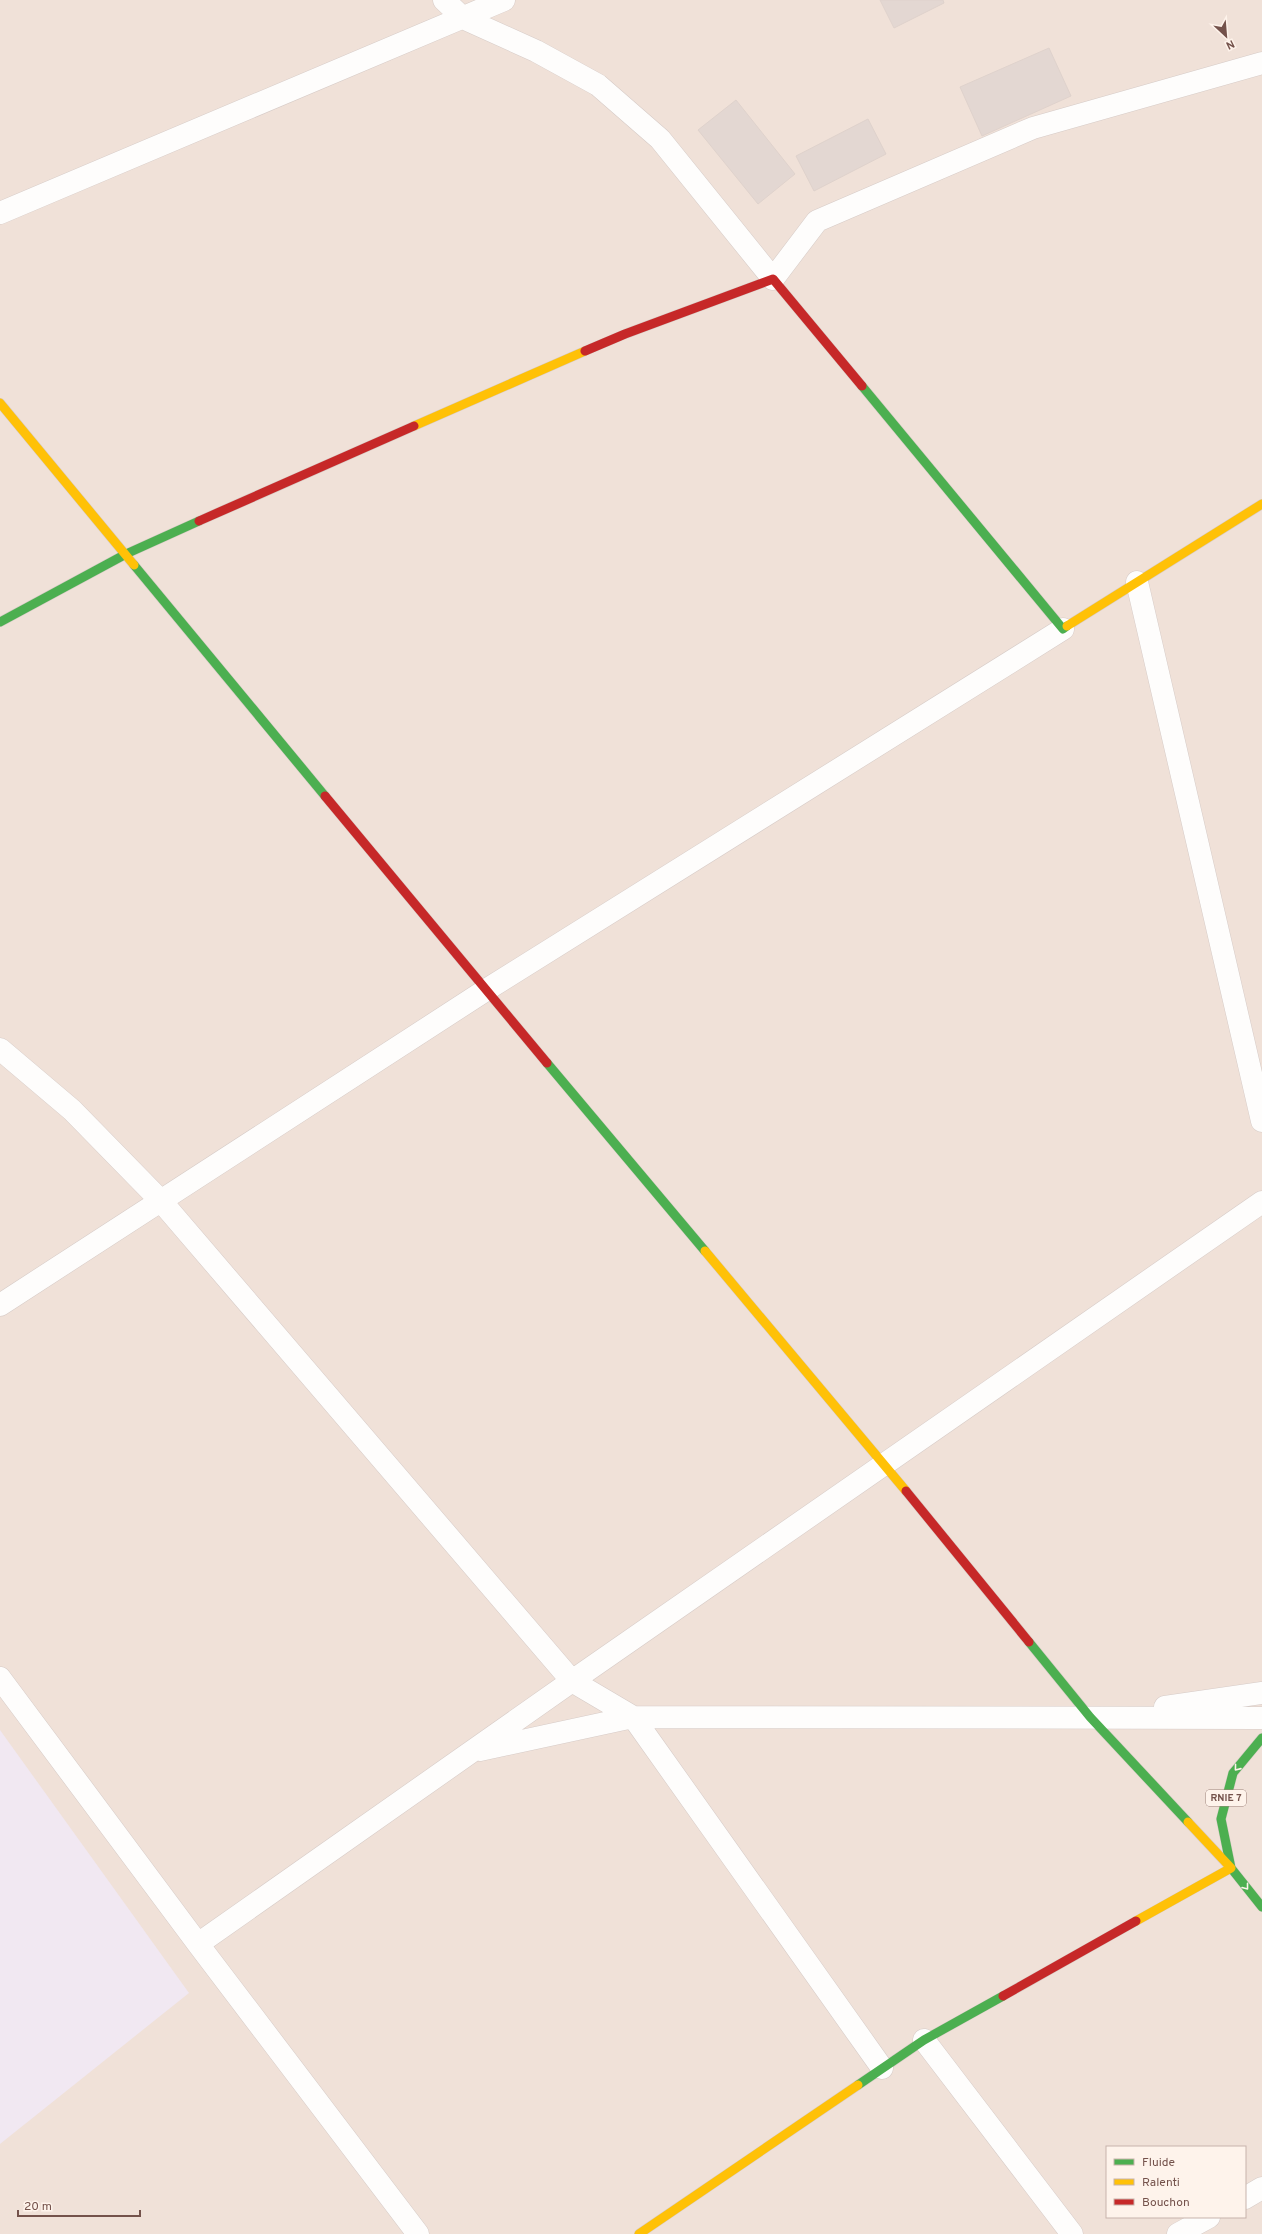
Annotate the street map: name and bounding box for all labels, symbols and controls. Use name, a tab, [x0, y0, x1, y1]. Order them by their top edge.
north arrow	[1206, 16, 1246, 56]
text: N	[1223, 36, 1237, 52]
one-way arrow	[1235, 1764, 1242, 1771]
road number: RNIE 7	[1206, 1790, 1246, 1806]
one-way arrow	[1242, 1883, 1249, 1890]
legend	[1106, 2146, 1246, 2218]
text: Fluide	[1142, 2155, 1175, 2171]
text: Ralenti	[1142, 2175, 1180, 2191]
scale bar	[18, 2192, 140, 2218]
text: Bouchon	[1142, 2195, 1190, 2211]
text: 20 m	[24, 2199, 52, 2215]

